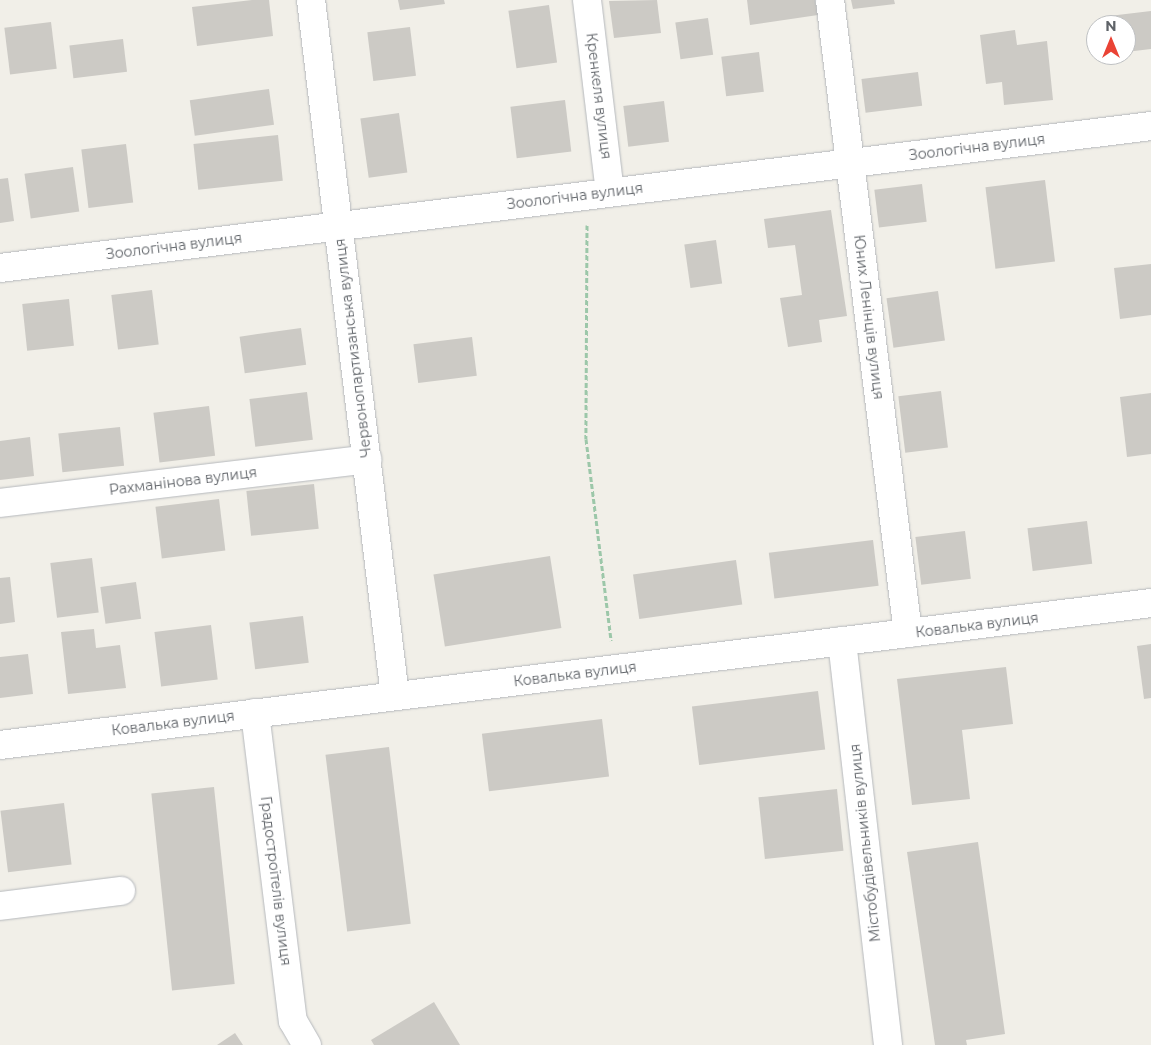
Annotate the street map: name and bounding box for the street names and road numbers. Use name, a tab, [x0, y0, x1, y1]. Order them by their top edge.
street label: Кренкеля вулиця	[583, 32, 615, 160]
street label: Зоологічна вулиця	[908, 130, 1046, 164]
street label: Зоологічна вулиця	[506, 179, 644, 213]
street label: Зоологічна вулиця	[105, 229, 243, 263]
street label: Юних Ленінців вулиця	[851, 234, 887, 400]
street label: Червонопартизанська вулиця	[331, 238, 375, 458]
street label: Рахманінова вулиця	[108, 464, 258, 498]
street label: Ковалька вулиця	[914, 609, 1040, 641]
street label: Ковалька вулиця	[512, 658, 638, 690]
street label: Ковалька вулиця	[110, 707, 236, 739]
street label: Містобудівельників вулиця	[846, 743, 884, 943]
street label: Градостроїтелiв вулиця	[257, 795, 295, 967]

